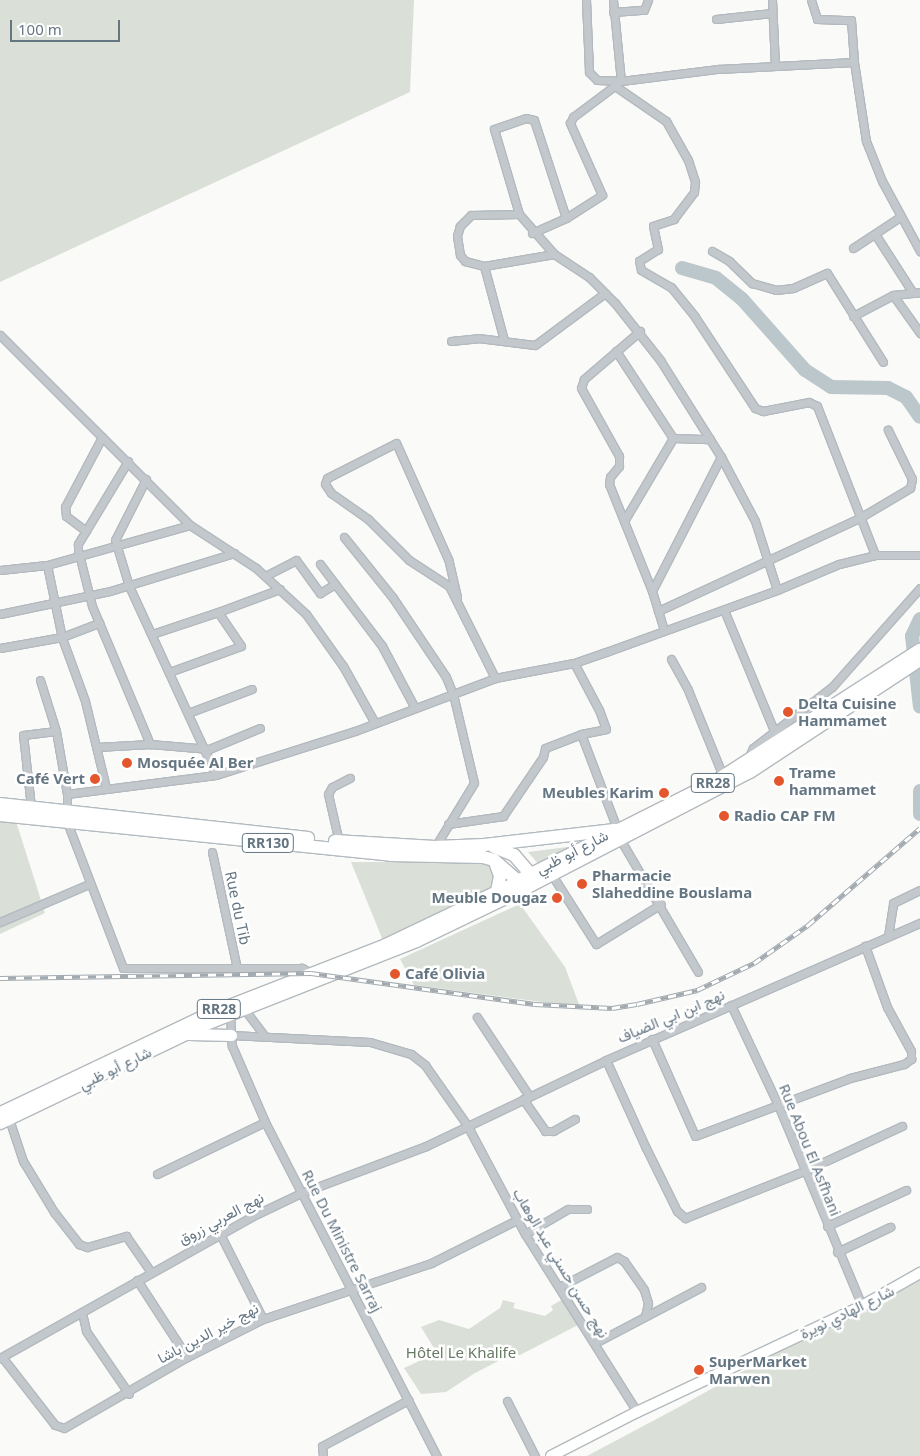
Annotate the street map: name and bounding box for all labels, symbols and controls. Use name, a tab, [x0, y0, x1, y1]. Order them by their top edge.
scale bar	[12, 10, 122, 42]
text: 100 m	[18, 19, 62, 39]
place label: Delta Cuisine Hammamet	[798, 694, 896, 729]
marker: Delta Cuisine Hammamet	[782, 706, 794, 718]
place label: Mosquée Al Ber	[137, 754, 253, 772]
marker: Mosquée Al Ber	[121, 757, 133, 769]
place label: Trame hammamet	[789, 763, 876, 798]
place label: Café Vert	[16, 770, 85, 788]
road number: RR28	[690, 771, 736, 794]
marker: Café Vert	[89, 773, 101, 785]
marker: Trame hammamet	[773, 775, 785, 787]
place label: Meubles Karim	[542, 784, 654, 802]
marker: Meubles Karim	[658, 787, 670, 799]
place label: Radio CAP FM	[734, 807, 836, 825]
marker: Radio CAP FM	[718, 810, 730, 822]
street label: شارع أبو ظبي	[533, 826, 611, 878]
road number: RR130	[242, 831, 294, 854]
place label: Pharmacie Slaheddine Bouslama	[592, 866, 752, 901]
street label: Rue du Tib	[221, 870, 255, 946]
marker: Pharmacie Slaheddine Bouslama	[576, 878, 588, 890]
place label: Meuble Dougaz	[431, 889, 547, 907]
marker: Meuble Dougaz	[551, 892, 563, 904]
place label: Café Olivia	[405, 965, 485, 983]
marker: Café Olivia	[389, 968, 401, 980]
street label: نهج ابن ابي الضياف	[615, 985, 727, 1047]
road number: RR28	[196, 998, 242, 1021]
street label: شارع أبو ظبي	[76, 1043, 154, 1093]
street label: Rue Abou El Asfhani	[775, 1081, 845, 1219]
street label: Rue Du Ministre Sarraj	[298, 1167, 386, 1315]
street label: نهج حسن حسني عبد الوهاب	[509, 1185, 613, 1341]
street label: نهج العربي زروق	[175, 1188, 267, 1248]
street label: شارع الهادي نويرة	[797, 1281, 897, 1343]
street label: نهج خير الدين باشا	[155, 1299, 261, 1367]
park label: Hôtel Le Khalife	[406, 1344, 516, 1362]
place label: SuperMarket Marwen	[709, 1352, 807, 1387]
marker: SuperMarket Marwen	[693, 1364, 705, 1376]

